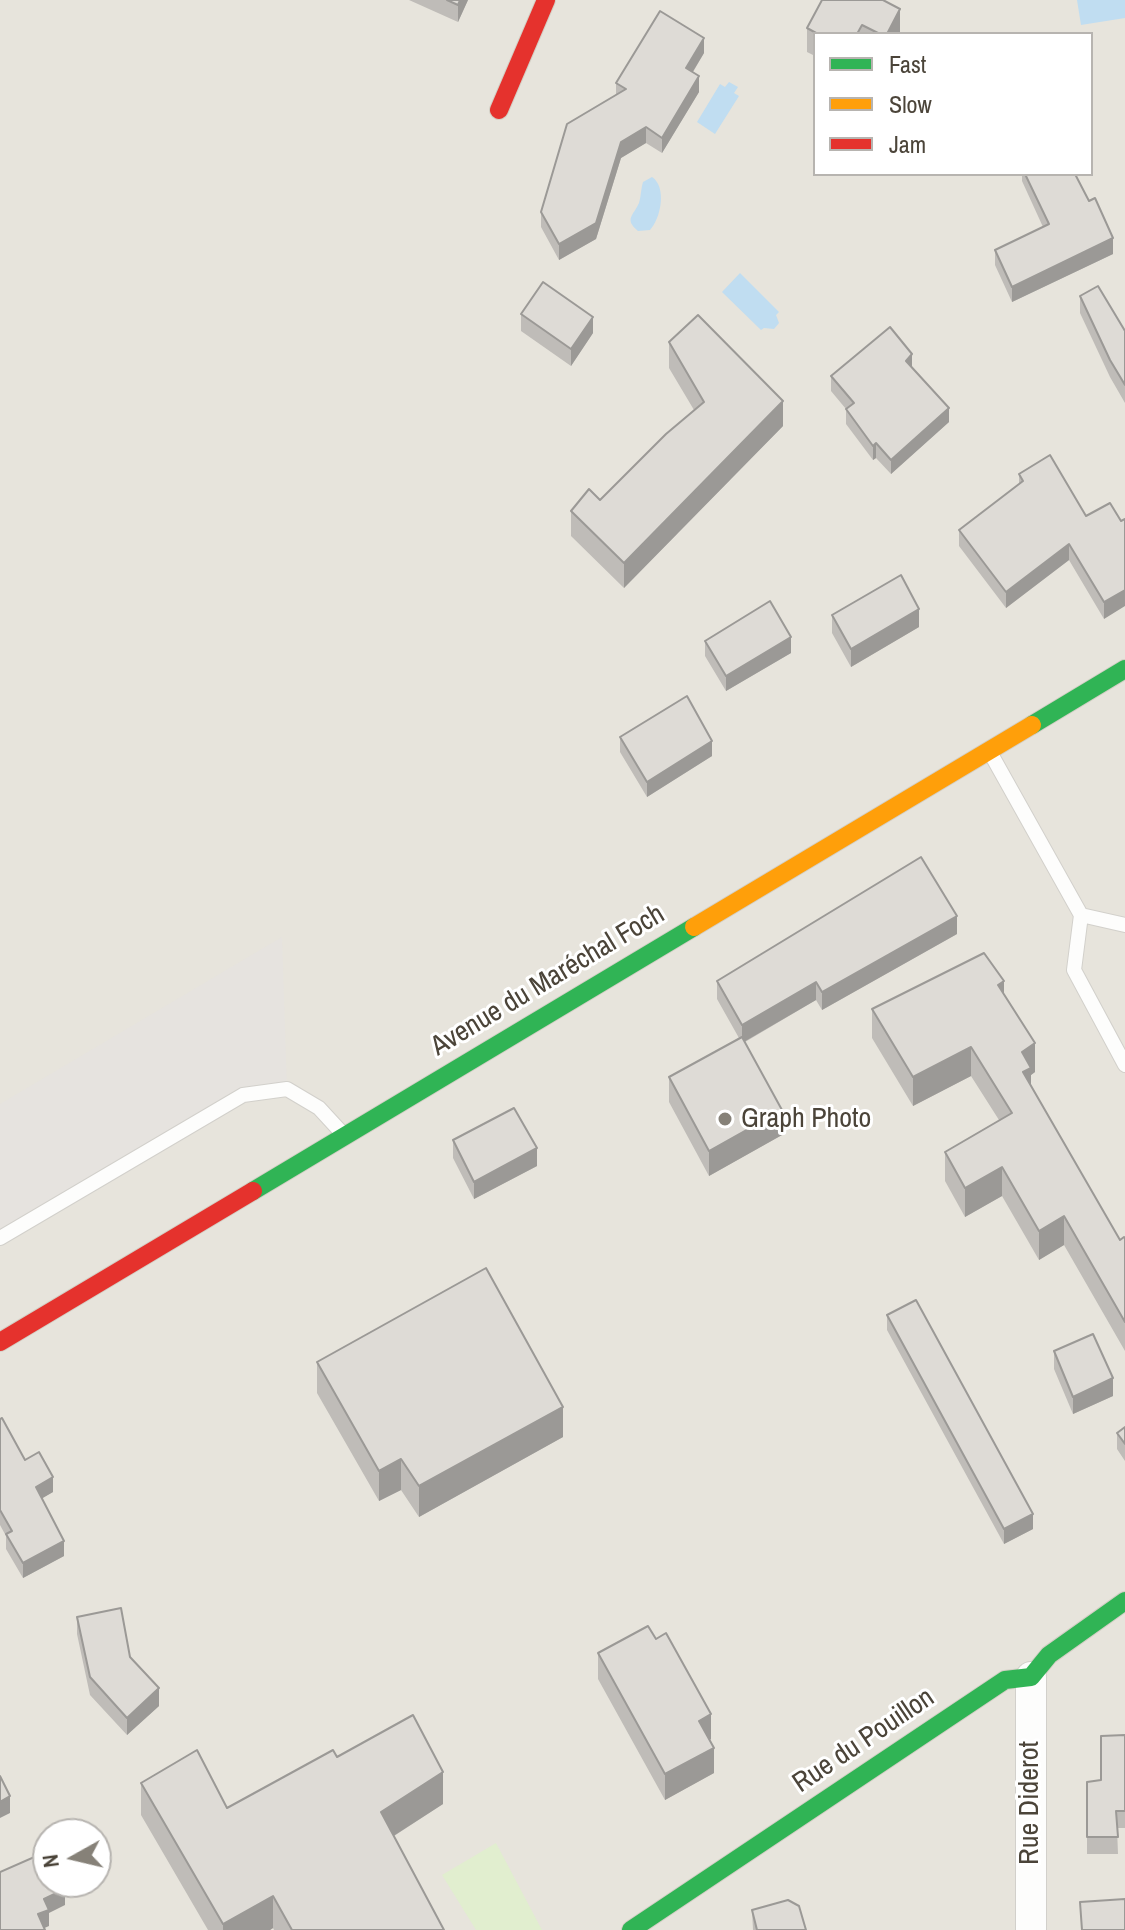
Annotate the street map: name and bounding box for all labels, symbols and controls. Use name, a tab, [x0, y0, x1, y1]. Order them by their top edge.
legend	[813, 32, 1093, 176]
text: Fast	[889, 48, 926, 80]
text: Slow	[889, 88, 932, 120]
text: Jam	[889, 128, 926, 160]
street label: Avenue du Maréchal Foch	[425, 898, 671, 1064]
place label: Graph Photo	[741, 1102, 871, 1136]
marker: Graph Photo	[716, 1110, 734, 1128]
street label: Rue du Pouillon	[787, 1681, 941, 1801]
street label: Rue Diderot	[1013, 1741, 1047, 1865]
north arrow	[32, 1818, 112, 1898]
text: N	[34, 1853, 66, 1870]

